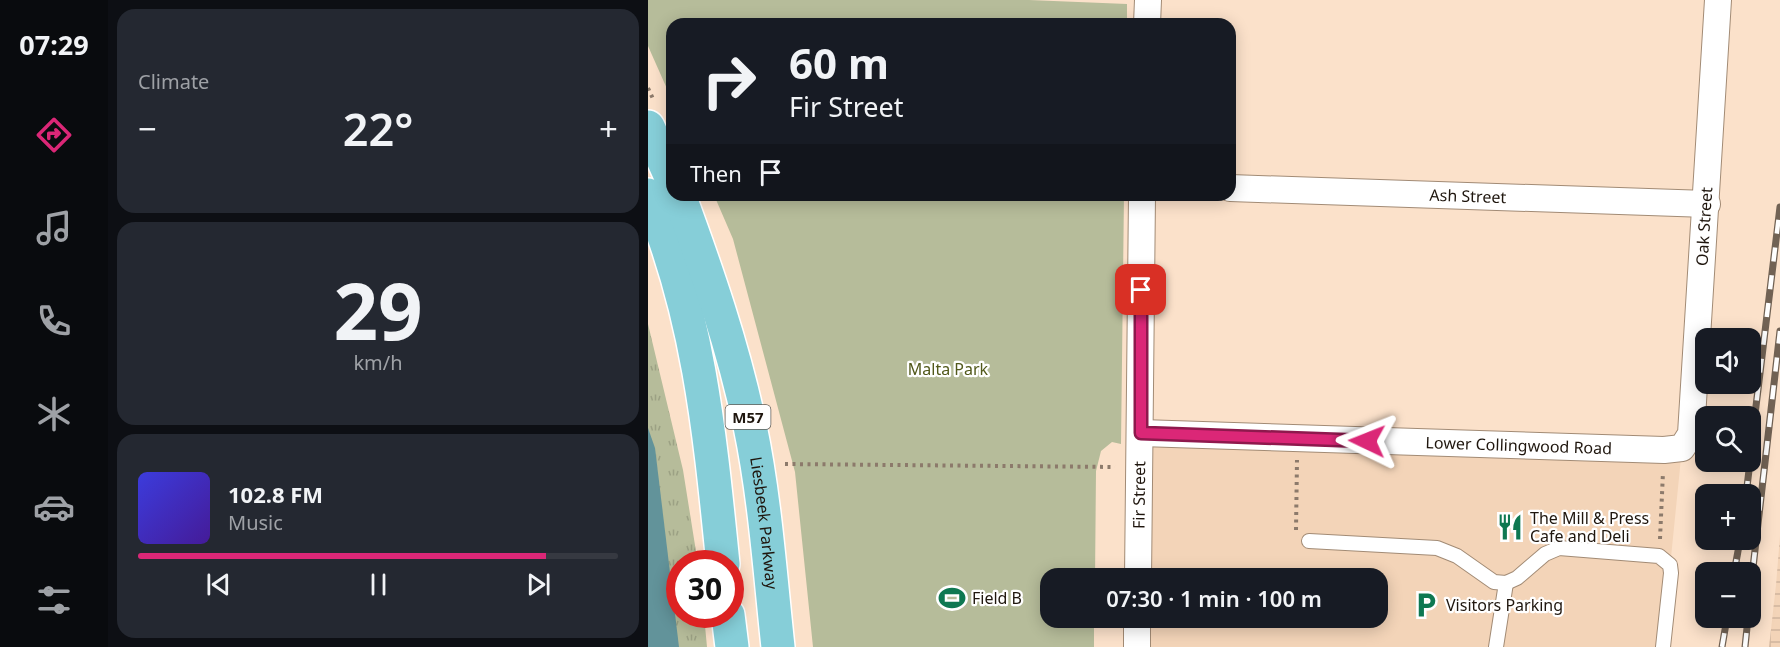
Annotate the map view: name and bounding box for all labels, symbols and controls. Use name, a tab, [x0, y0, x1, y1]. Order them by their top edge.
text: 07:29	[19, 26, 89, 63]
text: 60 m	[789, 34, 889, 91]
icon: right	[690, 42, 768, 120]
text: Climate	[138, 68, 209, 95]
text: Fir Street	[789, 88, 904, 125]
text: 22°	[343, 98, 413, 159]
text: −	[138, 106, 157, 151]
text: +	[599, 106, 618, 151]
icon: directions	[33, 114, 75, 156]
icon: arrive	[754, 156, 787, 189]
text: Then	[690, 158, 742, 188]
street label: Ash Street	[1429, 184, 1507, 208]
street label: Oak Street	[1690, 186, 1717, 266]
icon: music	[33, 207, 75, 249]
text: 29	[333, 257, 423, 363]
pin	[1115, 264, 1166, 315]
icon: arrive	[1124, 273, 1157, 306]
icon: phone	[33, 300, 75, 342]
map controls	[1695, 328, 1761, 628]
button: sound	[1695, 328, 1761, 394]
text: km/h	[353, 349, 403, 376]
park label: Malta Park	[908, 358, 989, 380]
icon: climate	[33, 393, 75, 435]
road number: M57	[726, 405, 770, 429]
button: search	[1695, 406, 1761, 472]
position arrow	[1335, 409, 1399, 473]
street label: Lower Collingwood Road	[1425, 431, 1612, 459]
street label: Liesbeek Parkway	[745, 455, 783, 591]
street label: Fir Street	[1128, 461, 1150, 529]
text: 102.8 FM	[228, 479, 323, 509]
button: +	[1695, 484, 1761, 550]
icon: car	[33, 486, 75, 528]
place label: The Mill & Press Cafe and Deli	[1530, 507, 1649, 547]
text: Music	[228, 509, 283, 536]
restaurant icon: The Mill & Press Cafe and Deli	[1495, 512, 1525, 542]
speed limit sign: 30	[666, 550, 744, 628]
button: −	[1695, 562, 1761, 628]
icon: previous	[202, 568, 235, 601]
icon: pause	[362, 568, 395, 601]
icon: next	[522, 568, 555, 601]
icon: filters	[33, 579, 75, 621]
sports icon: Field B	[937, 583, 967, 613]
text: 07:30 · 1 min · 100 m	[1106, 583, 1322, 613]
place label: Field B	[972, 587, 1022, 609]
parking icon: Visitors Parking	[1411, 590, 1441, 620]
place label: Visitors Parking	[1446, 594, 1563, 616]

